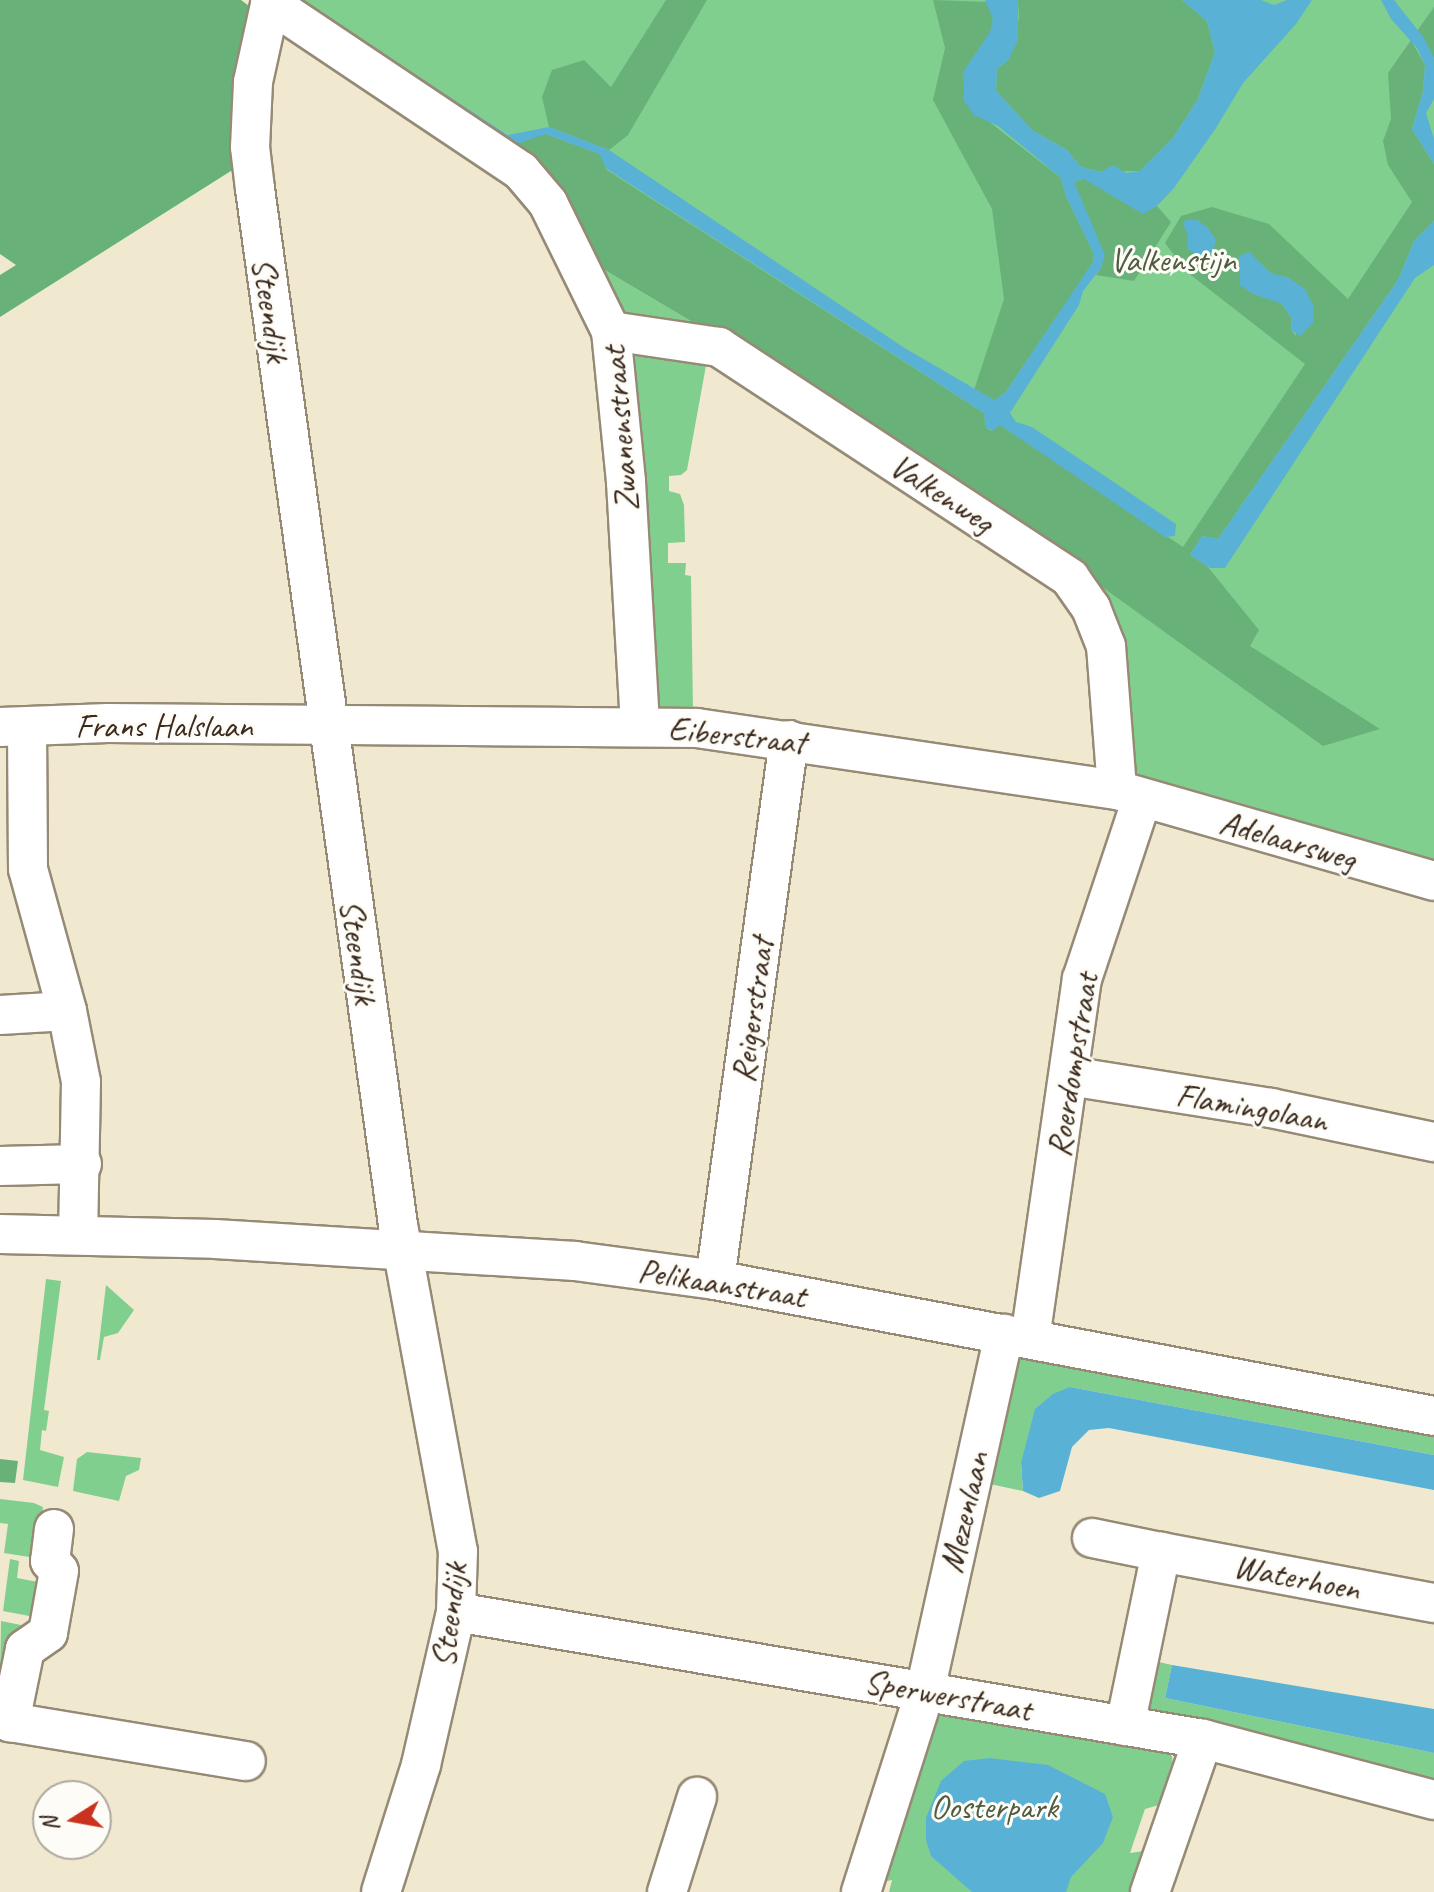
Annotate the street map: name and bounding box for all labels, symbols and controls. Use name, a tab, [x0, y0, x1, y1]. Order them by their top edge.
park label: Valkenstijn	[1110, 240, 1236, 280]
street label: Steendijk	[243, 255, 299, 365]
street label: Zwanenstraat	[592, 345, 648, 513]
street label: Valkenweg	[883, 445, 1001, 541]
street label: Frans Halslaan	[75, 706, 253, 746]
street label: Eiberstraat	[666, 708, 808, 762]
street label: Adelaarsweg	[1215, 801, 1361, 879]
street label: Steendijk	[331, 897, 387, 1007]
street label: Reigerstraat	[722, 935, 782, 1085]
street label: Roerdompstraat	[1037, 970, 1107, 1160]
street label: Flamingolaan	[1173, 1074, 1331, 1140]
street label: Pelikaanstraat	[635, 1250, 809, 1316]
street label: Mezenlaan	[930, 1448, 998, 1576]
street label: Waterhoen	[1230, 1545, 1364, 1609]
street label: Steendijk	[422, 1560, 476, 1670]
street label: Sperwerstraat	[861, 1660, 1035, 1730]
north arrow	[32, 1780, 112, 1860]
park label: Oosterpark	[931, 1787, 1057, 1827]
text: N	[35, 1815, 65, 1834]

